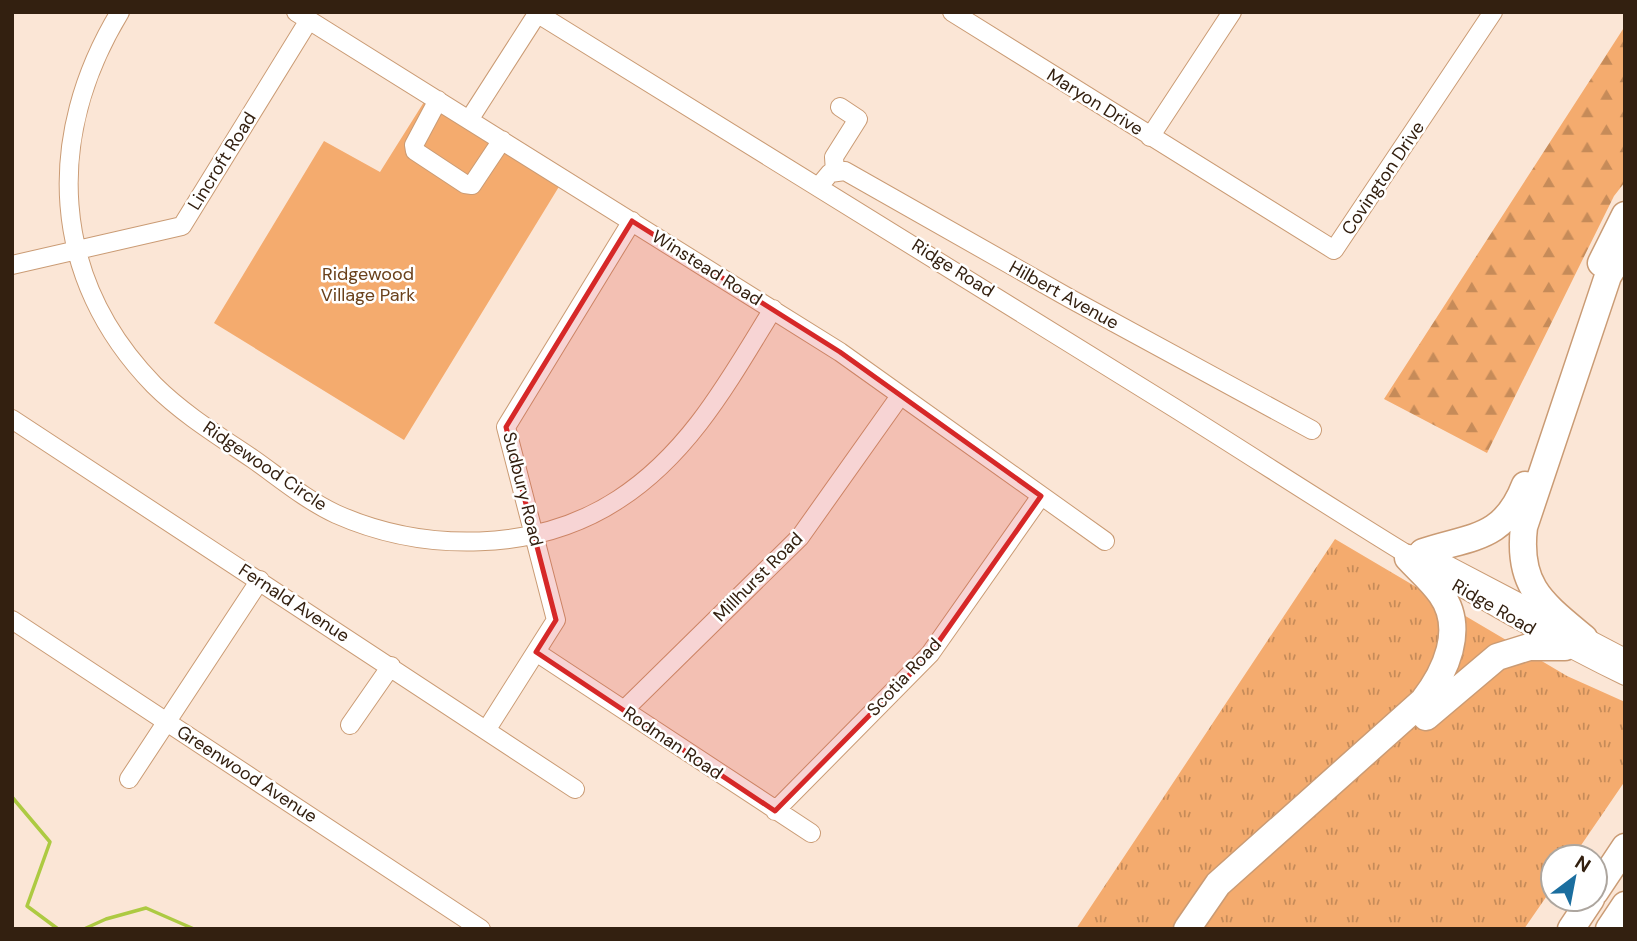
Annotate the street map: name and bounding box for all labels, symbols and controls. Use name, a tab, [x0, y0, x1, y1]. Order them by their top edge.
street label: Maryon Drive	[1042, 63, 1148, 141]
street label: Lincroft Road	[182, 107, 262, 215]
street label: Covington Drive	[1336, 116, 1430, 240]
street label: Winstead Road	[647, 225, 767, 311]
street label: Ridge Road	[907, 233, 999, 303]
street label: Hilbert Avenue	[1005, 255, 1123, 335]
park label: Ridgewood Village Park	[321, 262, 415, 307]
street label: Ridgewood Circle	[198, 416, 332, 516]
street label: Sudbury Road	[497, 429, 549, 549]
street label: Millhurst Road	[708, 527, 808, 627]
street label: Fernald Avenue	[234, 558, 354, 648]
street label: Ridge Road	[1448, 573, 1540, 641]
street label: Scotia Road	[861, 633, 947, 721]
street label: Rodman Road	[619, 701, 727, 785]
street label: Greenwood Avenue	[172, 720, 322, 828]
north arrow	[1539, 843, 1609, 913]
text: N	[1570, 850, 1595, 878]

